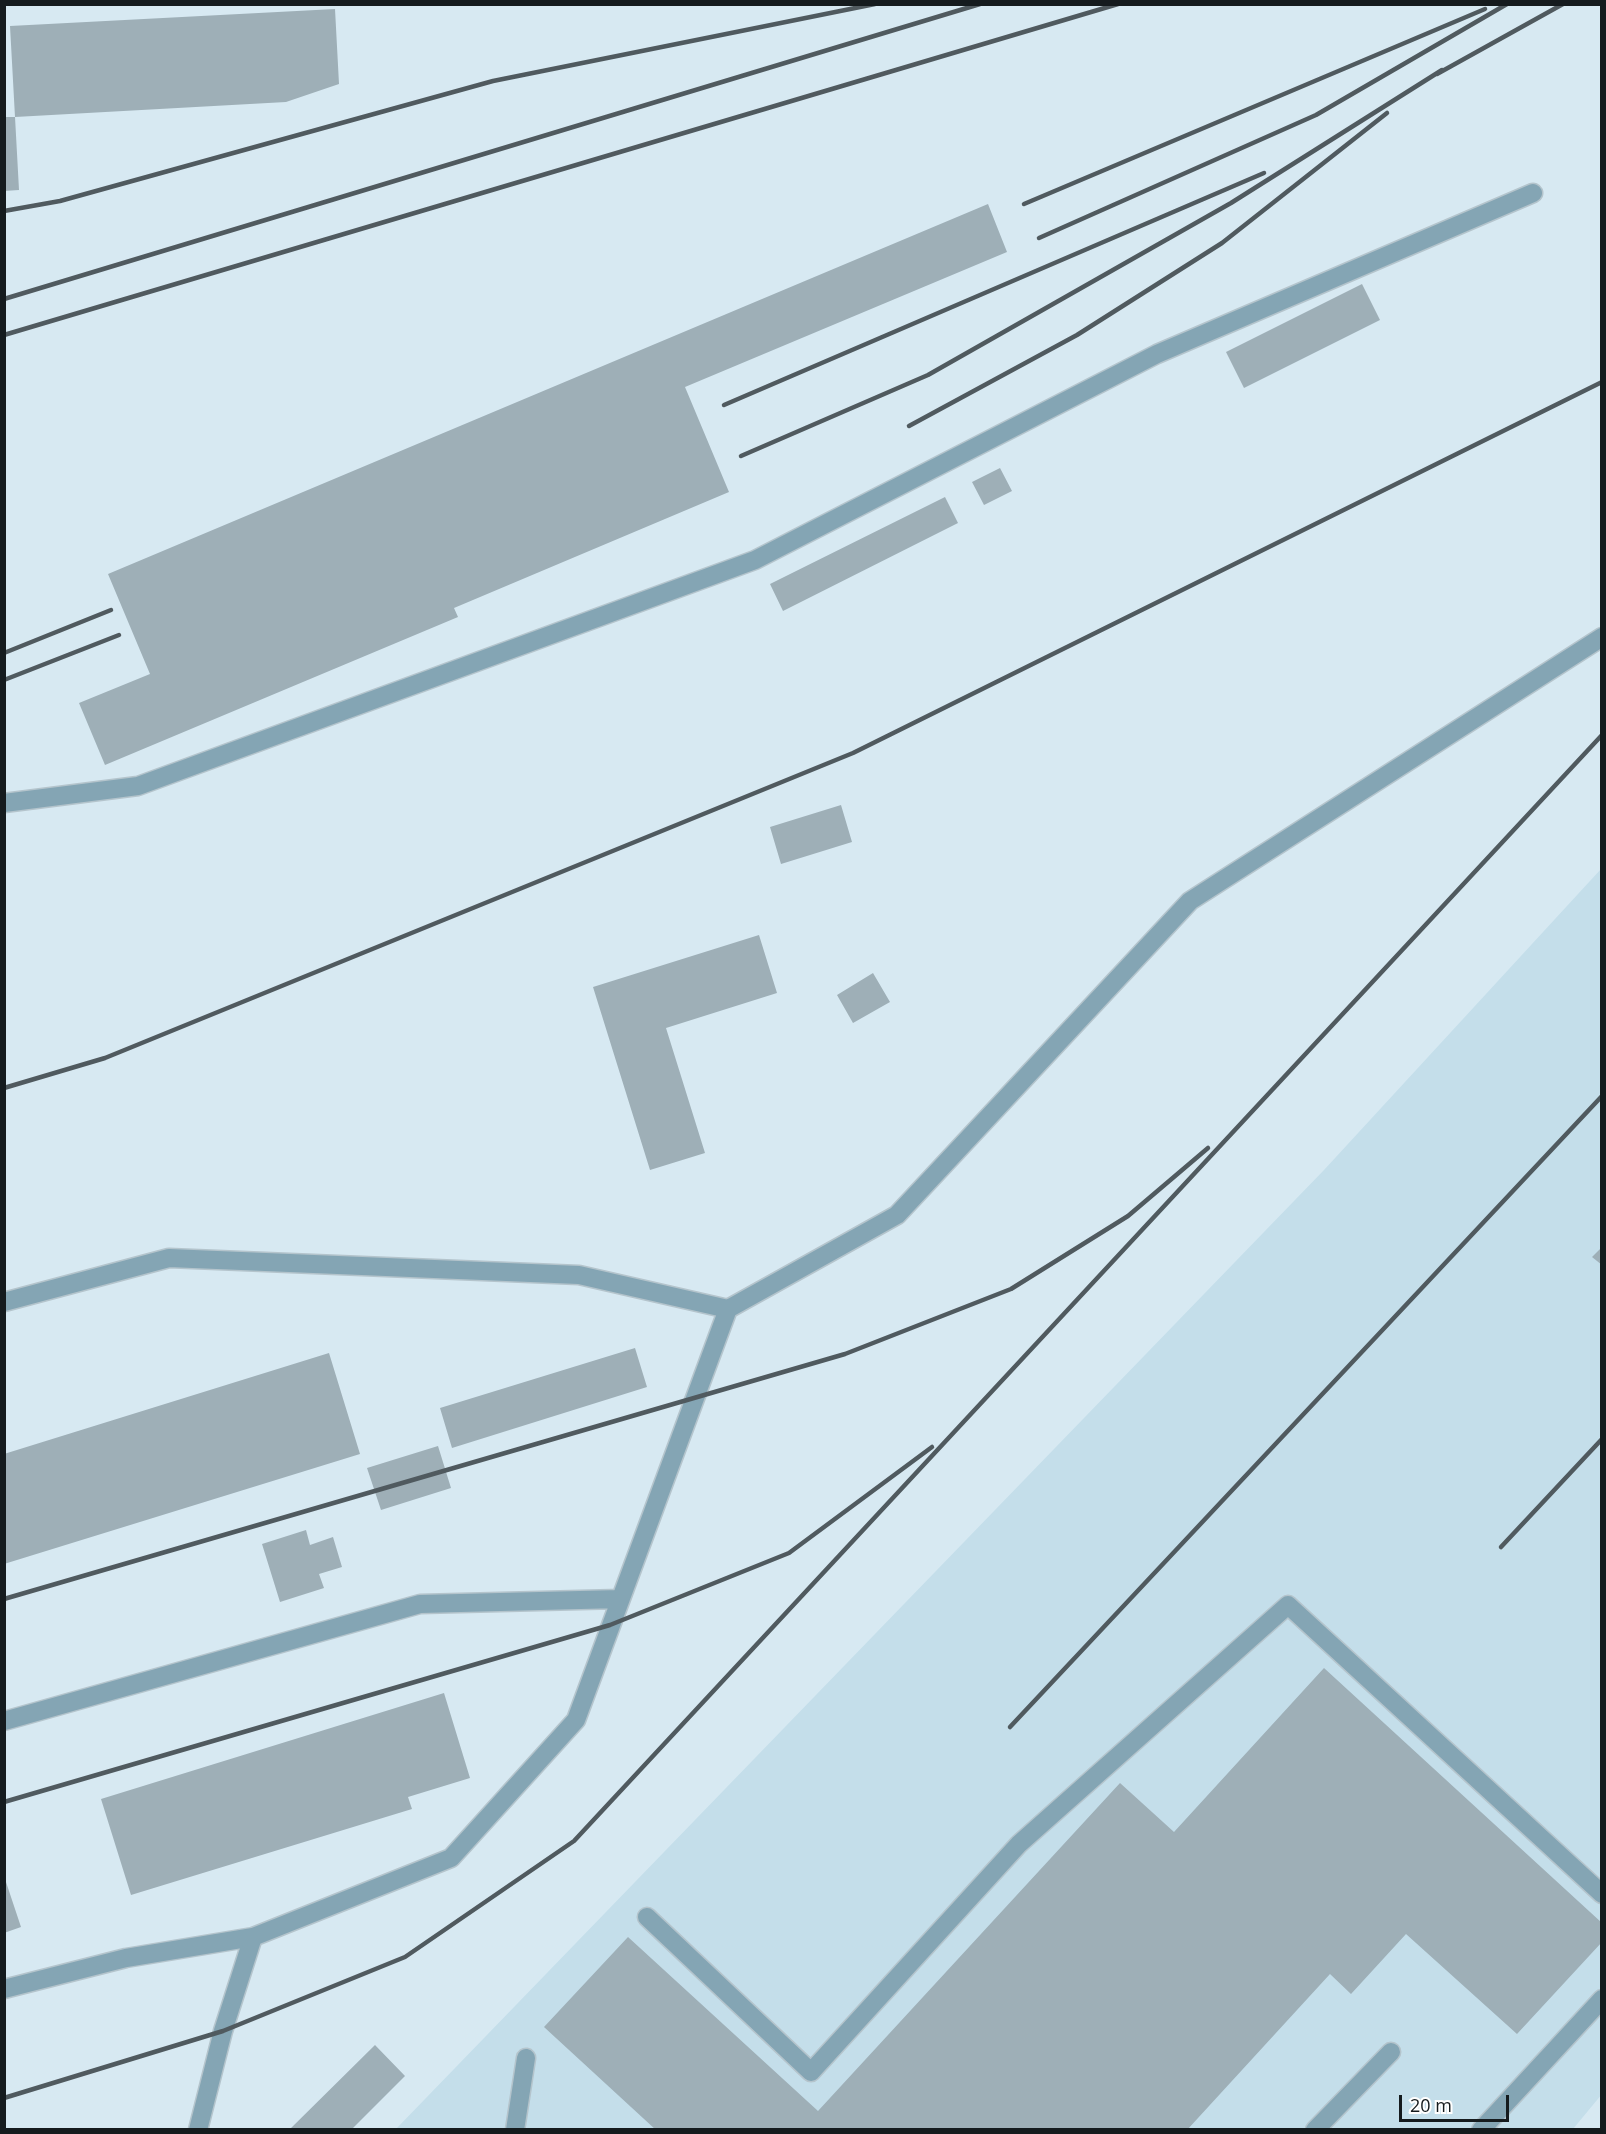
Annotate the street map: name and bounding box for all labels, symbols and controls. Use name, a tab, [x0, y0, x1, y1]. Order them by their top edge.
scale bar	[1402, 2083, 1512, 2121]
text: 20 m	[1410, 2093, 1452, 2117]

